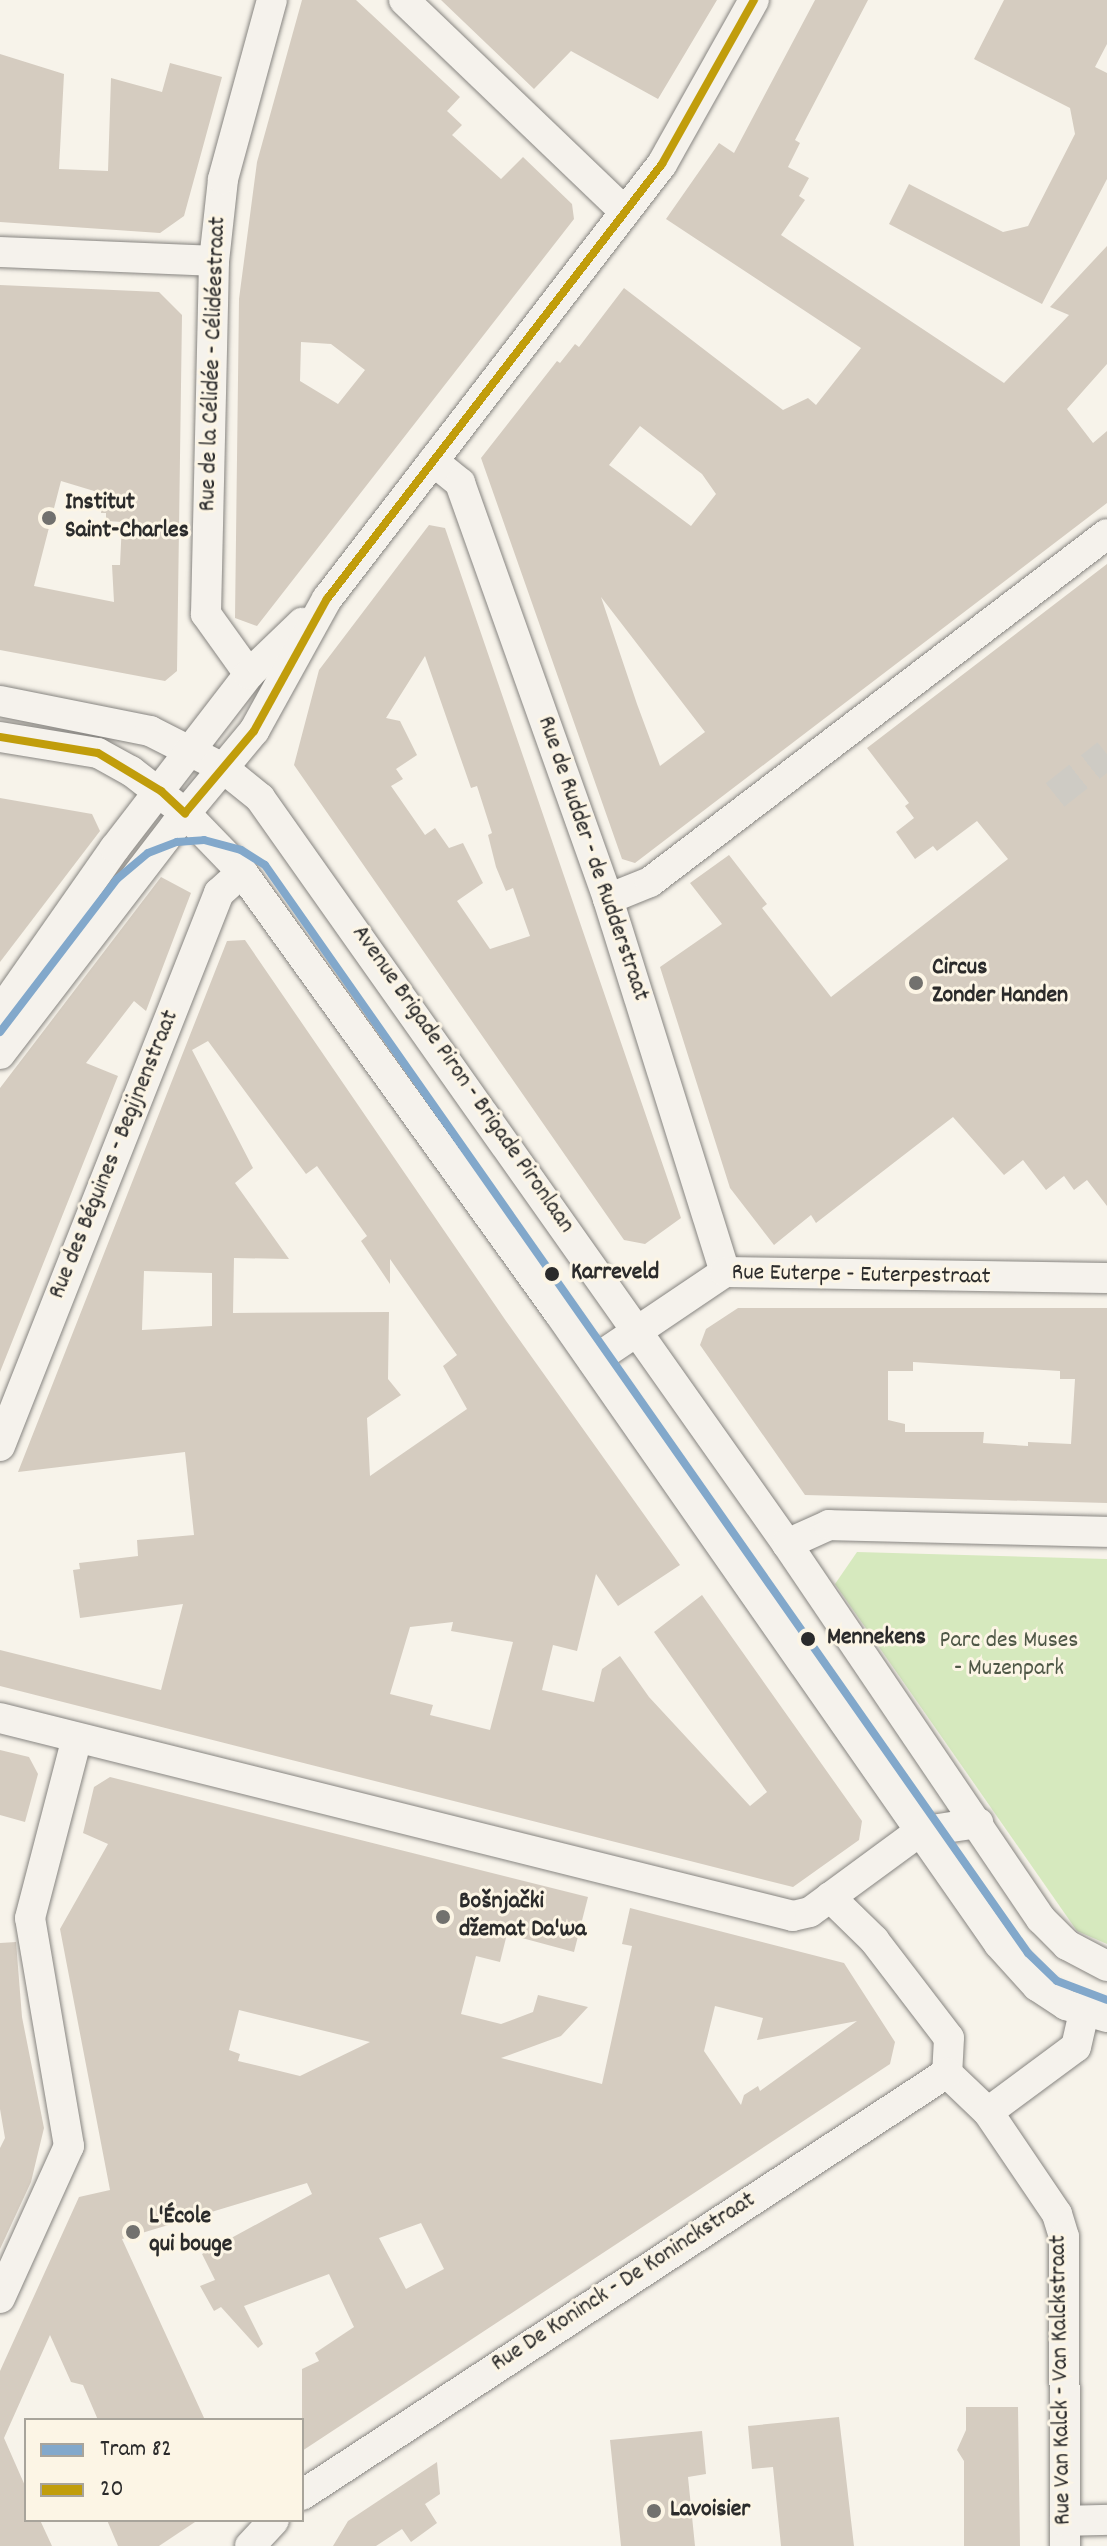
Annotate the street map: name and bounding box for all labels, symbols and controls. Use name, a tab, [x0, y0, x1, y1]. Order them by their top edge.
street label: Rue de la Célidée - Célidéestraat	[194, 216, 234, 512]
place label: Institut Saint-Charles	[65, 490, 189, 546]
marker: Institut Saint-Charles	[40, 509, 58, 527]
street label: Rue de Rudder - de Rudderstraat	[530, 713, 654, 1005]
street label: Avenue Brigade Piron - Brigade Pironlaan	[344, 921, 580, 1239]
place label: Circus Zonder Handen	[932, 955, 1068, 1011]
marker: Circus Zonder Handen	[907, 974, 925, 992]
street label: Rue des Béguines - Begijnenstraat	[44, 1007, 186, 1303]
street label: Rue Euterpe - Euterpestraat	[731, 1259, 991, 1293]
place label: Karreveld	[571, 1260, 659, 1288]
marker: Karreveld	[540, 1262, 564, 1286]
place label: Mennekens	[827, 1625, 926, 1653]
marker: Mennekens	[796, 1627, 820, 1651]
park label: Parc des Muses - Muzenpark	[940, 1628, 1078, 1684]
place label: Bošnjački džemat Da'wa	[459, 1889, 586, 1945]
marker: Bošnjački džemat Da'wa	[434, 1908, 452, 1926]
street label: Rue De Koninck - De Koninckstraat	[487, 2187, 761, 2379]
place label: L'École qui bouge	[149, 2204, 232, 2260]
marker: L'École qui bouge	[124, 2223, 142, 2241]
street label: Rue Van Kalck - Van Kalckstraat	[1045, 2235, 1079, 2525]
legend	[24, 2418, 304, 2522]
text: Tram 82	[100, 2433, 172, 2467]
text: 20	[100, 2473, 124, 2507]
place label: Lavoisier	[670, 2497, 750, 2525]
marker: Lavoisier	[645, 2502, 663, 2520]

